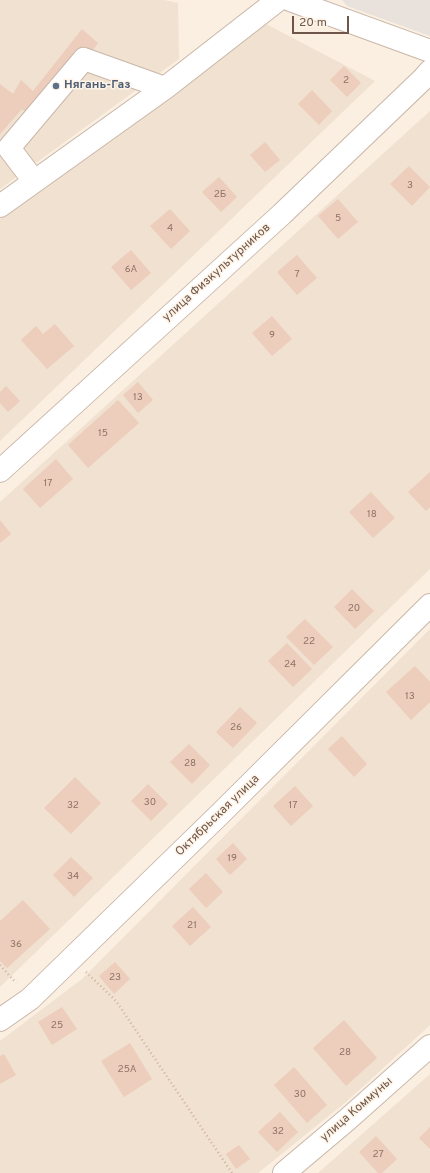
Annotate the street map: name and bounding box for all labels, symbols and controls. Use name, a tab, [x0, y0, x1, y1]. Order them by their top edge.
scale bar	[294, 8, 351, 34]
text: 20 m	[299, 15, 327, 31]
house number: 2	[343, 75, 349, 87]
place label: Нягань-Газ	[64, 79, 131, 93]
marker: Нягань-Газ	[51, 81, 61, 91]
house number: 3	[407, 180, 413, 192]
house number: 2Б	[214, 189, 226, 201]
house number: 5	[335, 213, 341, 225]
street label: улица Физкультурников	[160, 221, 274, 325]
house number: 4	[167, 223, 173, 235]
house number: 6А	[125, 264, 137, 276]
house number: 7	[294, 269, 300, 281]
house number: 9	[269, 330, 275, 342]
house number: 13	[133, 392, 143, 404]
house number: 15	[98, 428, 108, 440]
house number: 17	[44, 478, 52, 490]
house number: 18	[367, 509, 377, 521]
house number: 20	[348, 603, 360, 615]
house number: 22	[303, 636, 315, 648]
house number: 24	[284, 659, 296, 671]
house number: 13	[405, 691, 415, 703]
house number: 26	[230, 722, 242, 734]
house number: 28	[184, 758, 196, 770]
street label: Октябрьская улица	[173, 772, 263, 860]
house number: 30	[144, 797, 156, 809]
house number: 32	[67, 800, 79, 812]
house number: 17	[289, 800, 297, 812]
house number: 19	[227, 853, 237, 865]
house number: 34	[67, 871, 79, 883]
house number: 21	[187, 920, 197, 932]
house number: 36	[10, 939, 22, 951]
house number: 23	[109, 972, 121, 984]
house number: 25	[51, 1020, 63, 1032]
house number: 28	[339, 1047, 351, 1059]
house number: 25А	[118, 1064, 136, 1076]
street label: улица Коммуны	[318, 1075, 396, 1145]
house number: 30	[294, 1089, 306, 1101]
house number: 32	[272, 1126, 284, 1138]
house number: 27	[372, 1149, 384, 1161]

